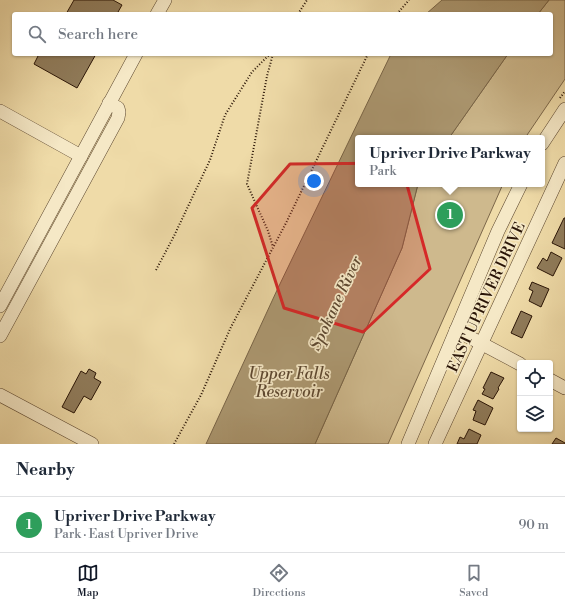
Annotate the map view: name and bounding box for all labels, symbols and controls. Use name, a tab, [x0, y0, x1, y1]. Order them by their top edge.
search box	[12, 12, 553, 56]
icon: search	[26, 23, 48, 45]
text: Search here	[58, 25, 138, 44]
popup	[355, 135, 545, 187]
text: Upriver Drive Parkway	[369, 144, 531, 163]
text: Park	[369, 163, 396, 179]
your location	[304, 171, 324, 191]
pin: 1	[437, 200, 463, 230]
street label: EAST UPRIVER DRIVE	[443, 219, 530, 375]
water label: Spokane River	[305, 252, 367, 354]
map controls	[517, 360, 553, 432]
button: locate	[517, 360, 553, 396]
water label: Upper Falls Reservoir	[248, 364, 330, 402]
button: layers	[517, 396, 553, 432]
text: Nearby	[16, 459, 75, 481]
text: Upriver Drive Parkway	[54, 507, 215, 526]
text: 1	[26, 517, 32, 533]
text: 90 m	[518, 517, 549, 533]
text: Park · East Upriver Drive	[54, 526, 198, 542]
tab: Map	[77, 562, 99, 600]
tab: Directions	[253, 562, 306, 600]
tab: Saved	[459, 562, 488, 600]

